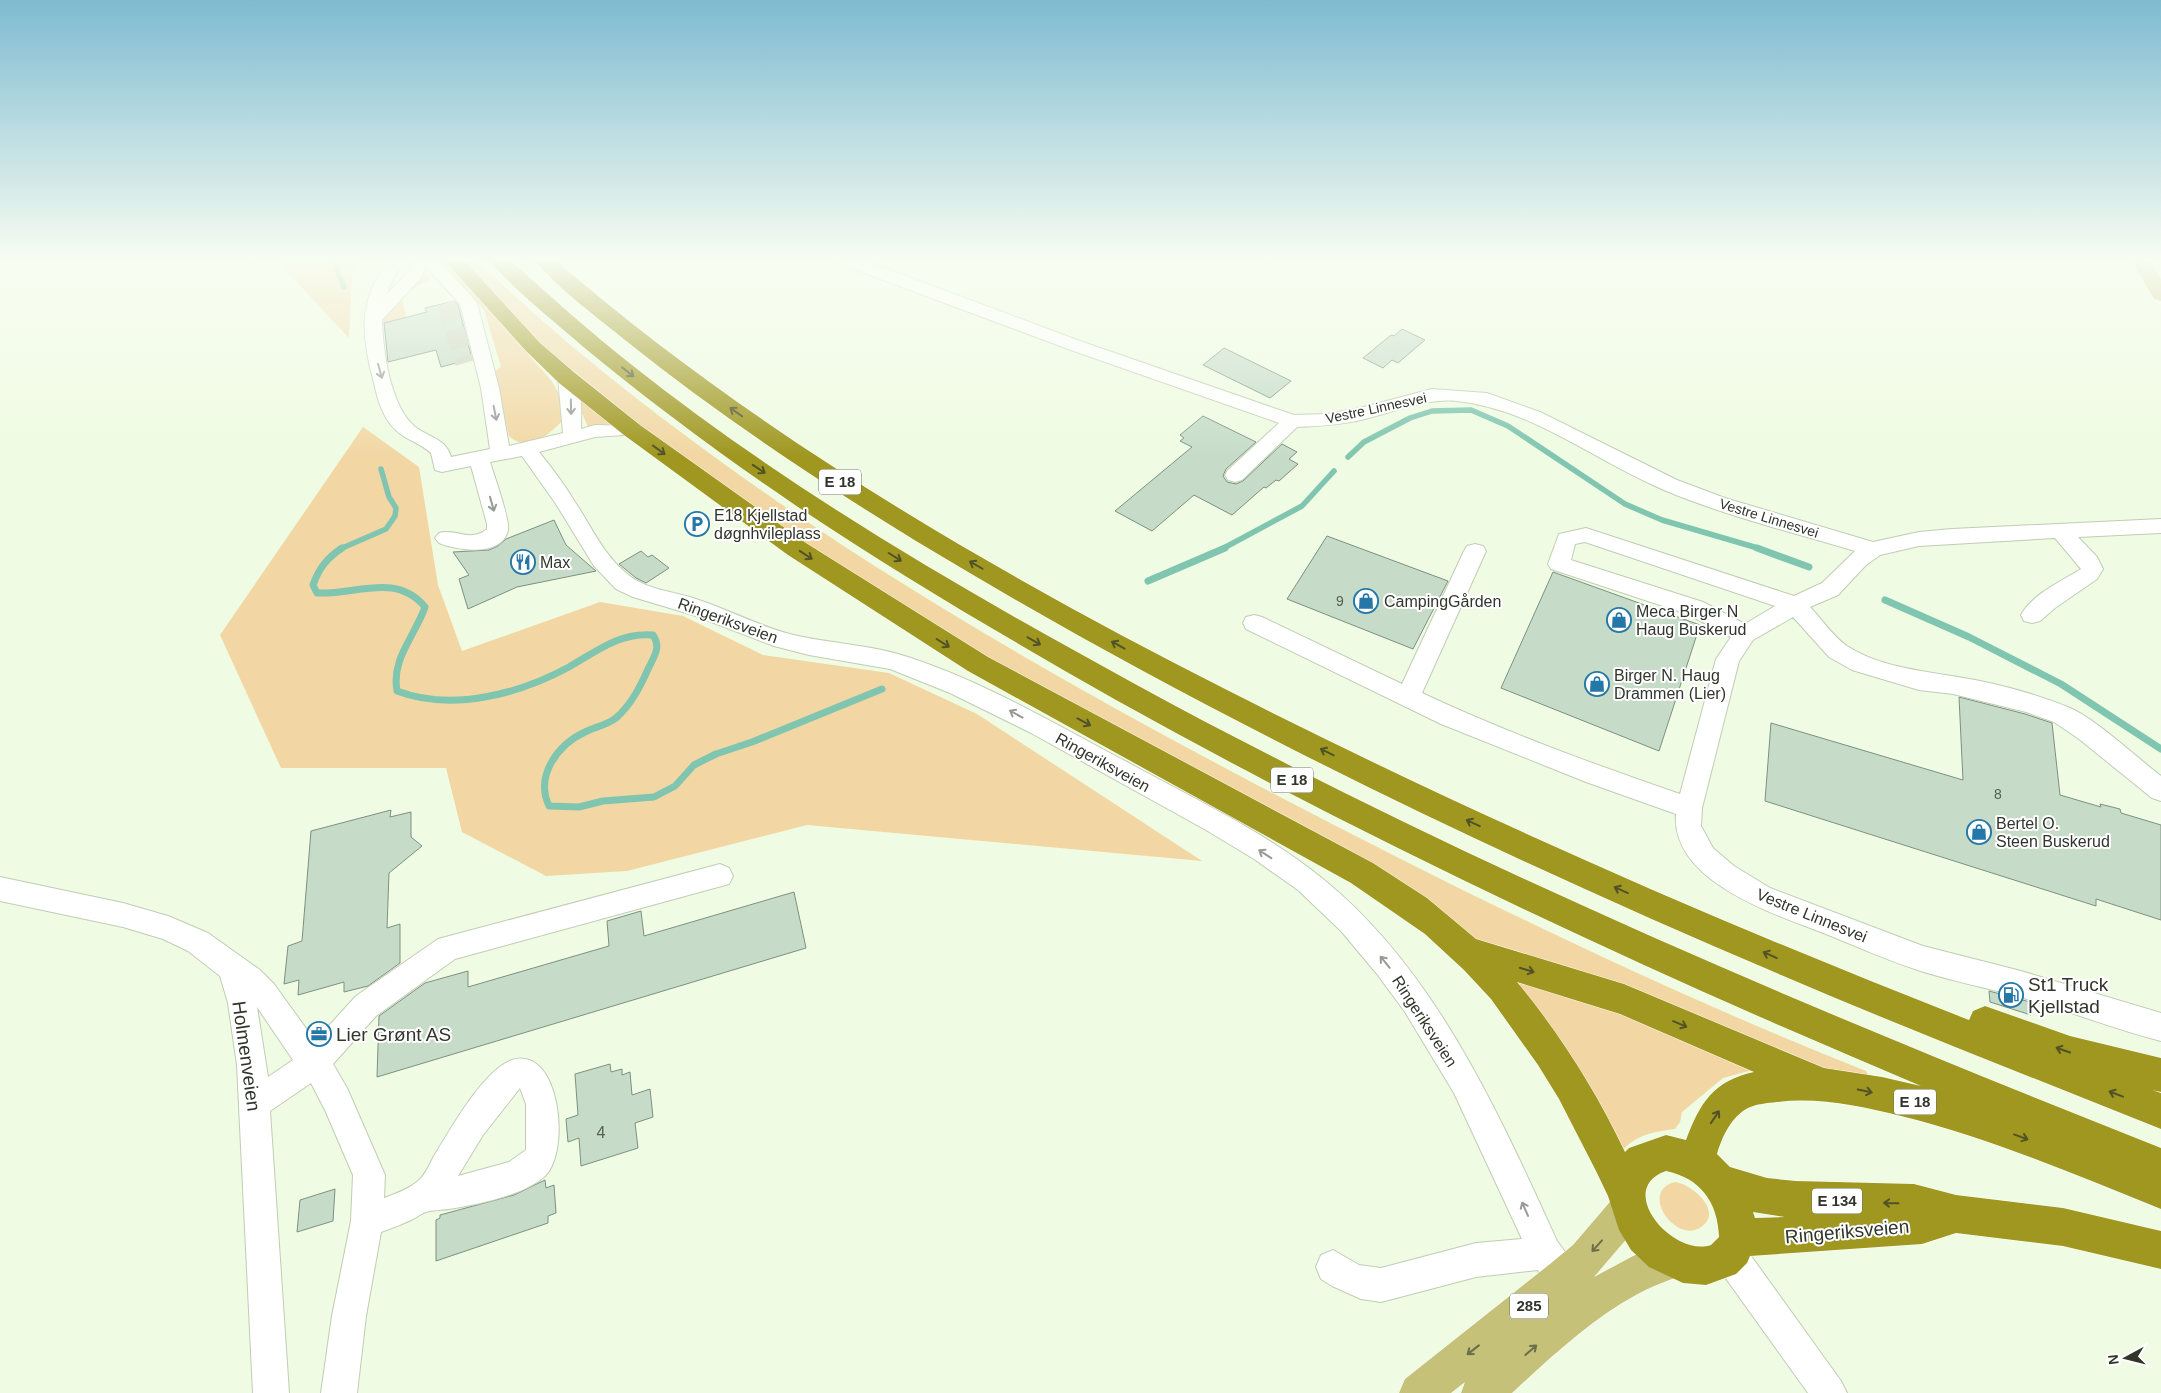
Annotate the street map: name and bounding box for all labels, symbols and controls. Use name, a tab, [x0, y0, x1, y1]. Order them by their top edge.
one-way arrow	[375, 362, 385, 378]
one-way arrow	[621, 367, 634, 378]
street label: Vestre Linnesvei	[1324, 389, 1428, 427]
one-way arrow	[566, 399, 576, 415]
one-way arrow	[491, 405, 500, 421]
one-way arrow	[729, 407, 743, 417]
one-way arrow	[652, 445, 665, 456]
one-way arrow	[751, 464, 765, 474]
road number: E 18	[819, 470, 861, 494]
street label: Vestre Linnesvei	[1718, 495, 1820, 541]
one-way arrow	[488, 496, 497, 512]
place label: E18 Kjellstad døgnhvileplass	[714, 507, 821, 542]
parking icon: E18 Kjellstad døgnhvileplass	[684, 511, 710, 537]
restaurant icon: Max	[510, 549, 536, 575]
one-way arrow	[799, 550, 813, 560]
one-way arrow	[887, 553, 901, 563]
place label: Max	[540, 554, 570, 571]
one-way arrow	[970, 560, 984, 570]
shop icon: CampingGården	[1353, 588, 1379, 614]
house number: 9	[1336, 593, 1344, 609]
place label: CampingGården	[1384, 593, 1501, 610]
street label: Ringeriksveien	[676, 595, 780, 646]
place label: Meca Birger N Haug Buskerud	[1636, 603, 1746, 638]
shop icon: Meca Birger N Haug Buskerud	[1606, 607, 1632, 633]
one-way arrow	[1027, 636, 1041, 646]
one-way arrow	[935, 638, 949, 648]
one-way arrow	[1111, 640, 1126, 650]
place label: Birger N. Haug Drammen (Lier)	[1614, 667, 1726, 702]
shop icon: Birger N. Haug Drammen (Lier)	[1584, 671, 1610, 697]
one-way arrow	[1009, 709, 1024, 719]
one-way arrow	[1077, 717, 1092, 727]
street label: Ringeriksveien	[1053, 730, 1153, 795]
one-way arrow	[1319, 747, 1334, 757]
road number: E 18	[1271, 768, 1313, 792]
house number: 8	[1994, 786, 2002, 802]
place label: Bertel O. Steen Buskerud	[1996, 815, 2110, 850]
one-way arrow	[1466, 817, 1481, 827]
shop icon: Bertel O. Steen Buskerud	[1966, 819, 1992, 845]
one-way arrow	[1258, 848, 1272, 858]
one-way arrow	[1614, 884, 1629, 894]
street label: Vestre Linnesvei	[1754, 886, 1869, 945]
one-way arrow	[1763, 949, 1778, 959]
one-way arrow	[1379, 955, 1390, 968]
one-way arrow	[1518, 966, 1534, 976]
street label: Ringeriksveien	[1389, 973, 1460, 1070]
place label: St1 Truck Kjellstad	[2028, 974, 2109, 1017]
fuel station icon: St1 Truck Kjellstad	[1998, 982, 2024, 1008]
street label: Holmenveien	[228, 1000, 265, 1112]
one-way arrow	[1672, 1020, 1687, 1029]
office icon: Lier Grønt AS	[306, 1021, 332, 1047]
place label: Lier Grønt AS	[336, 1024, 451, 1045]
one-way arrow	[2056, 1045, 2071, 1054]
one-way arrow	[1857, 1087, 1873, 1096]
one-way arrow	[2108, 1088, 2123, 1097]
road number: E 18	[1894, 1090, 1936, 1114]
one-way arrow	[1710, 1111, 1720, 1125]
house number: 4	[597, 1124, 606, 1141]
one-way arrow	[2013, 1133, 2028, 1142]
road number: E 134	[1812, 1188, 1862, 1214]
one-way arrow	[1883, 1198, 1900, 1208]
one-way arrow	[1519, 1202, 1529, 1217]
street label: Ringeriksveien	[1784, 1216, 1910, 1247]
one-way arrow	[1592, 1239, 1603, 1252]
road number: 285	[1510, 1294, 1548, 1318]
north arrow	[2101, 1333, 2151, 1383]
one-way arrow	[1524, 1344, 1537, 1355]
one-way arrow	[1466, 1345, 1479, 1356]
text: N	[2105, 1354, 2122, 1366]

